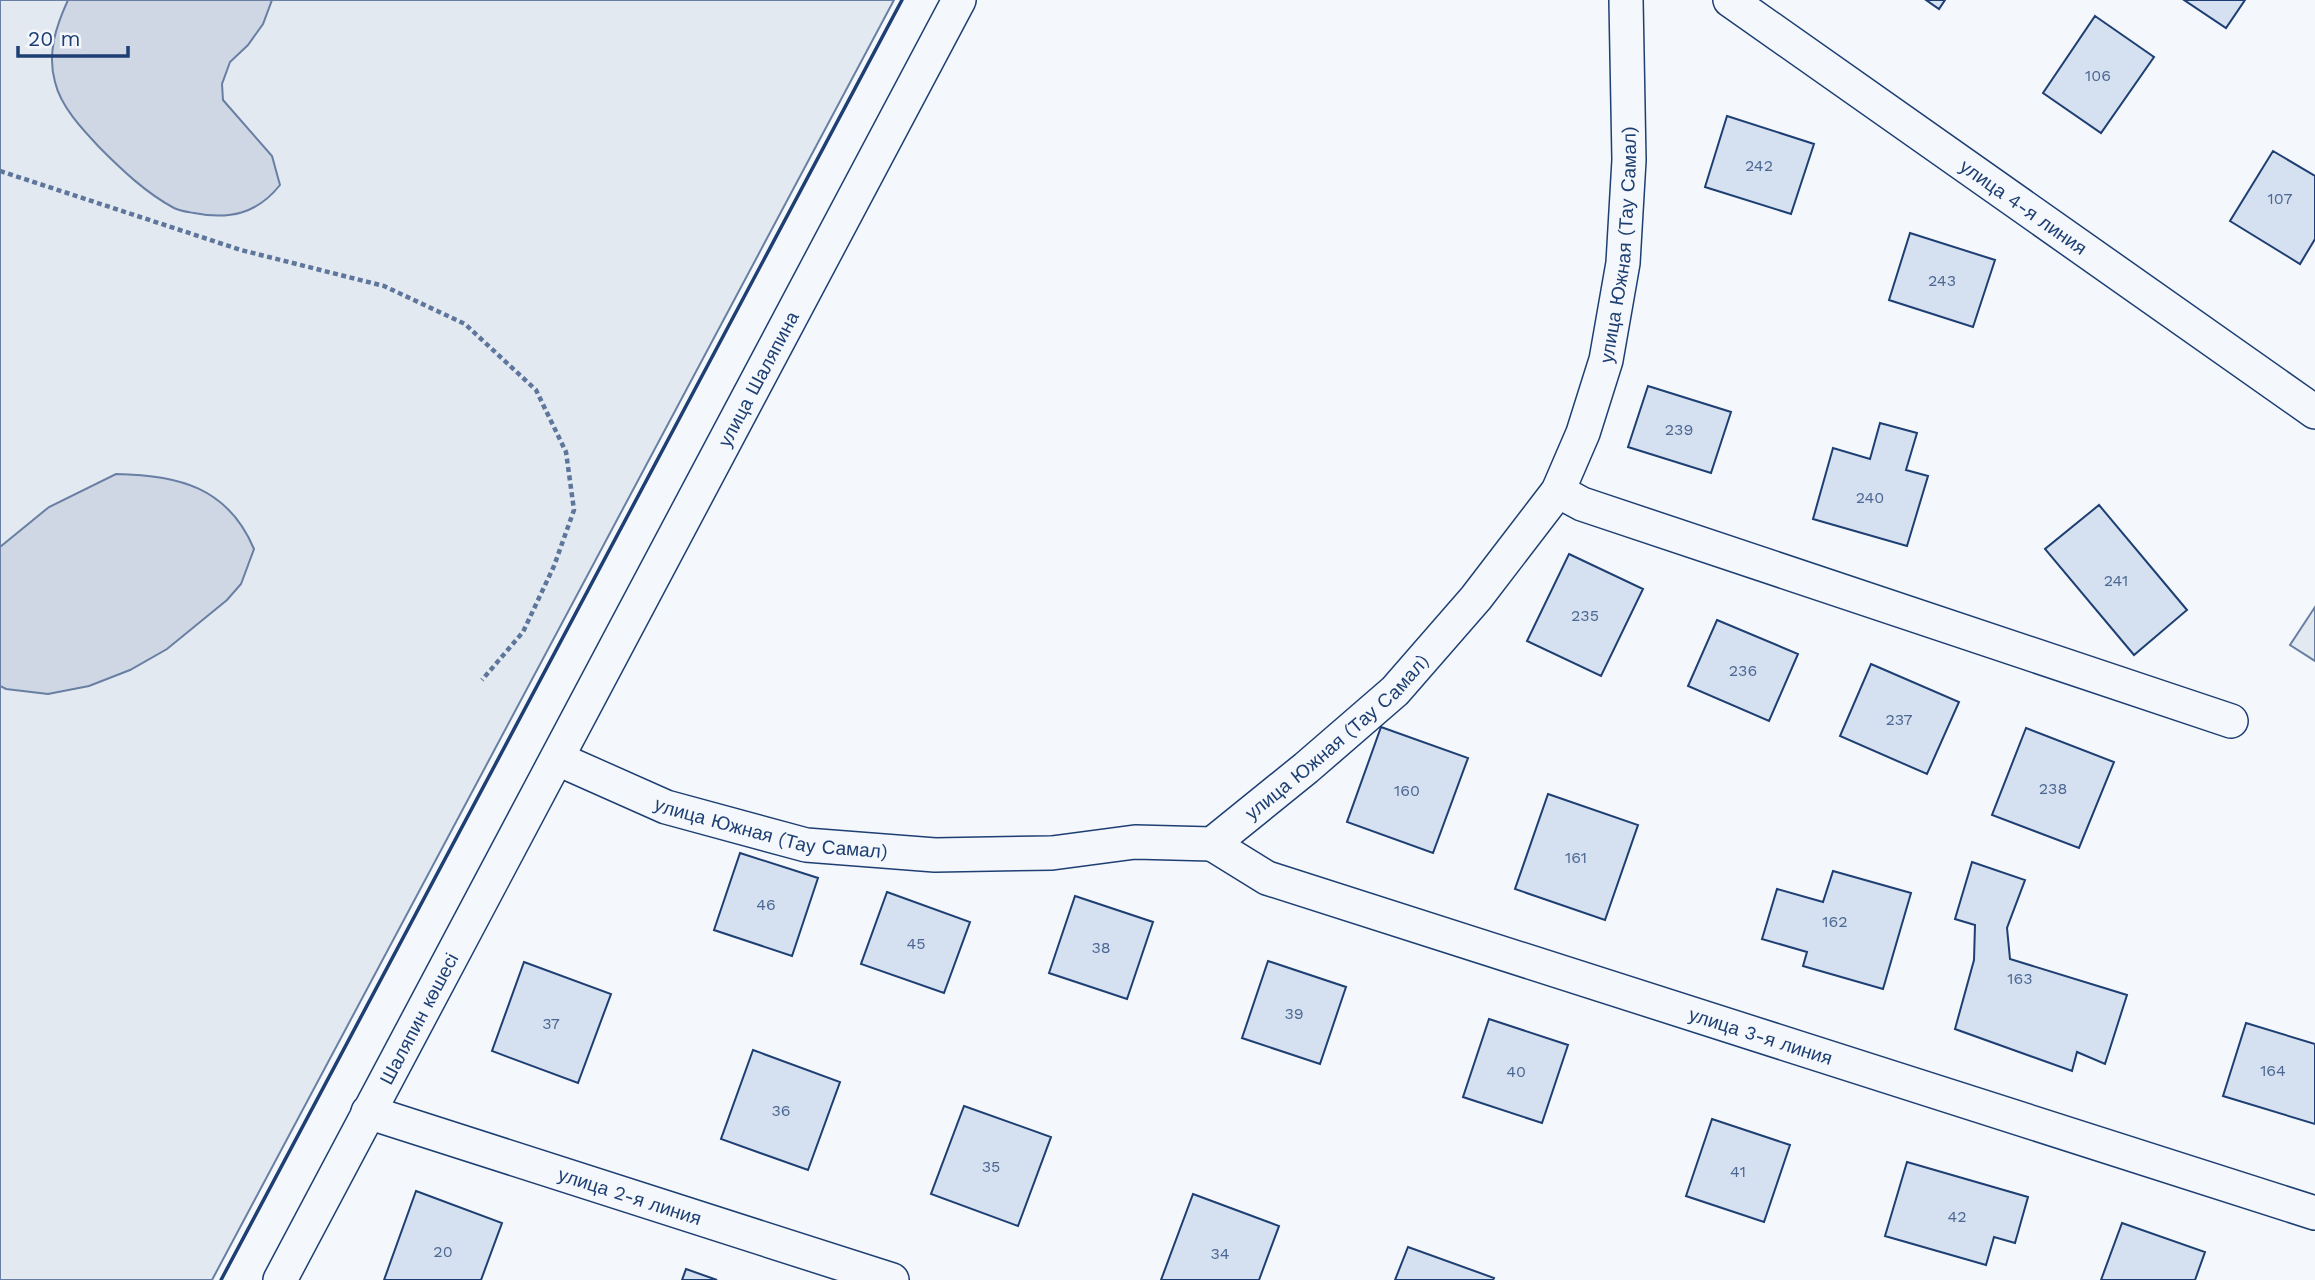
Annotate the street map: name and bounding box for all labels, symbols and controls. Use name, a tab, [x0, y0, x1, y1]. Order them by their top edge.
scale bar	[18, 14, 128, 58]
text: 20 m	[28, 26, 80, 51]
house number: 106	[2085, 66, 2111, 85]
street label: улица Южная (Тау Самал)	[1595, 126, 1641, 365]
street label: улица 4-я линия	[1955, 155, 2091, 260]
house number: 242	[1745, 156, 1773, 175]
house number: 107	[2268, 189, 2292, 208]
house number: 243	[1928, 271, 1956, 290]
street label: улица Шаляпина	[713, 307, 804, 451]
house number: 239	[1665, 420, 1693, 439]
house number: 240	[1856, 488, 1884, 507]
house number: 241	[2104, 571, 2128, 590]
house number: 235	[1571, 606, 1599, 625]
street label: улица Южная (Тау Самал)	[1240, 650, 1434, 825]
house number: 236	[1729, 661, 1757, 680]
house number: 237	[1886, 710, 1913, 729]
house number: 238	[2039, 779, 2067, 798]
house number: 160	[1394, 781, 1420, 800]
street label: улица Южная (Тау Самал)	[651, 792, 888, 863]
house number: 161	[1565, 848, 1587, 867]
house number: 46	[756, 895, 776, 914]
house number: 162	[1822, 912, 1848, 931]
house number: 45	[906, 934, 926, 953]
house number: 38	[1091, 938, 1111, 957]
street label: Шаляпин көшесі	[375, 949, 463, 1089]
house number: 163	[2007, 969, 2033, 988]
street label: улица 3-я линия	[1686, 1003, 1835, 1070]
house number: 39	[1284, 1004, 1304, 1023]
house number: 37	[542, 1014, 560, 1033]
house number: 164	[2260, 1061, 2286, 1080]
house number: 40	[1506, 1062, 1526, 1081]
house number: 36	[771, 1101, 791, 1120]
house number: 35	[982, 1157, 1000, 1176]
house number: 41	[1730, 1162, 1746, 1181]
street label: улица 2-я линия	[555, 1163, 704, 1230]
house number: 42	[1947, 1207, 1967, 1226]
house number: 20	[433, 1242, 453, 1261]
house number: 34	[1210, 1244, 1230, 1263]

